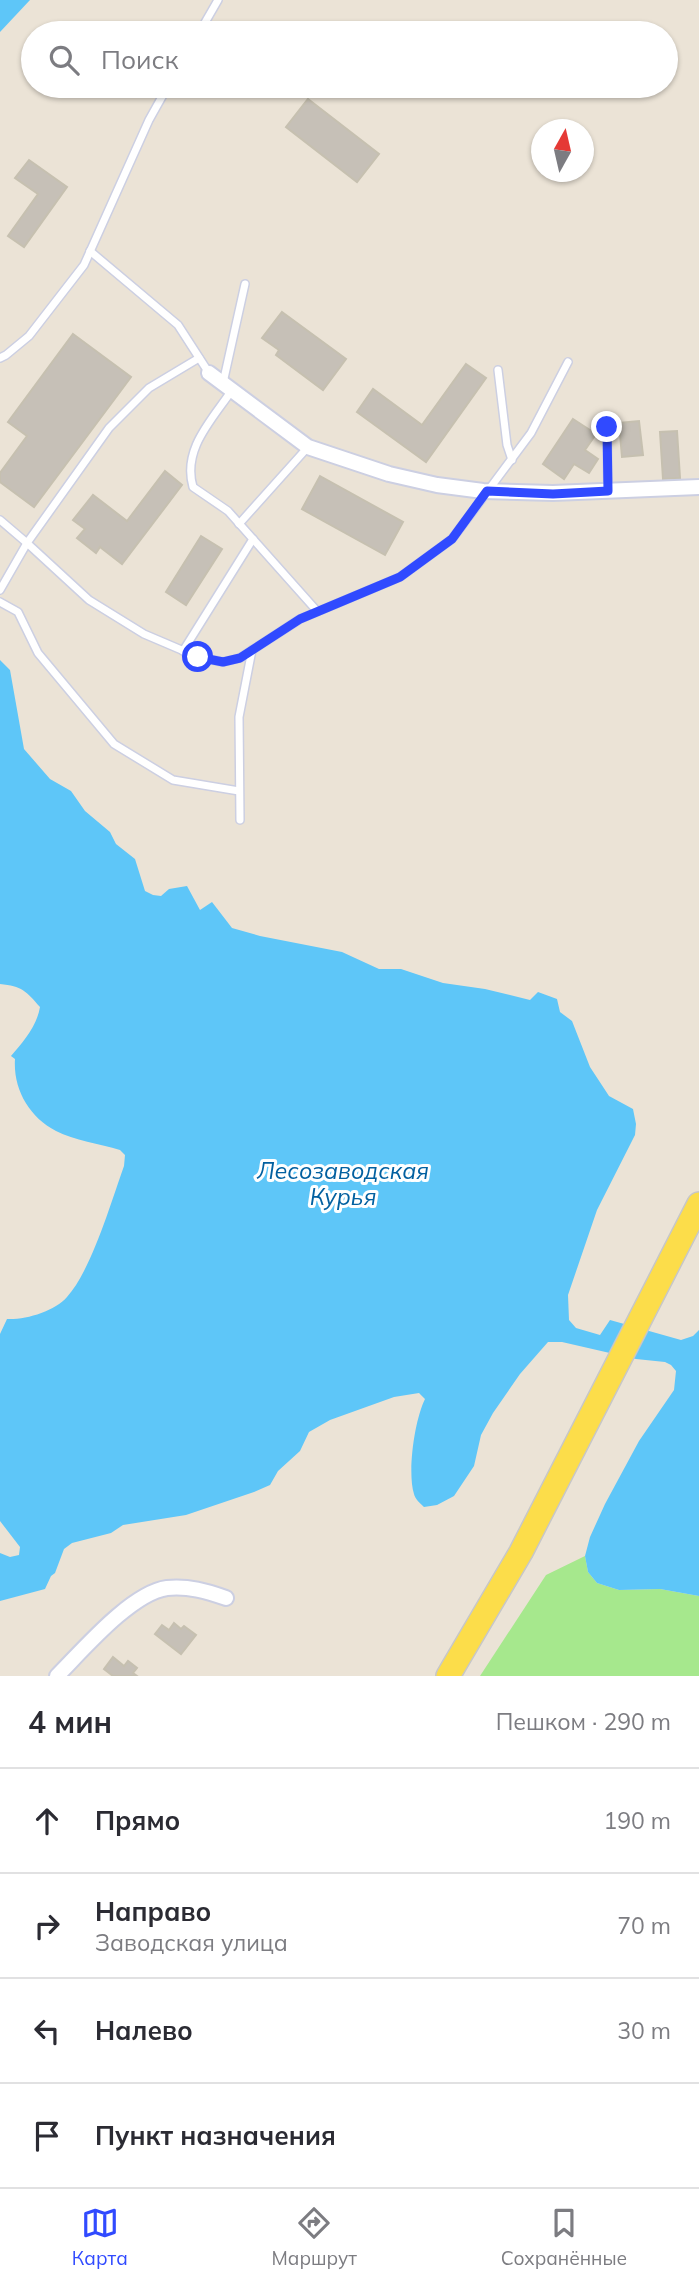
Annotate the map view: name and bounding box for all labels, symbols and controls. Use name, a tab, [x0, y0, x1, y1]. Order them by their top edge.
search box	[21, 21, 678, 98]
icon: search	[45, 41, 83, 79]
text: Поиск	[101, 43, 179, 76]
north arrow	[531, 119, 594, 182]
route end	[591, 411, 622, 442]
route start	[182, 641, 213, 672]
water label: Лесозаводская Курья	[256, 1156, 429, 1211]
text: 4 мин	[28, 1703, 112, 1741]
text: Пешком · 290 m	[496, 1707, 671, 1736]
icon: ahead	[28, 1802, 66, 1840]
text: Прямо	[95, 1804, 180, 1837]
text: 190 m	[603, 1806, 671, 1835]
text: Направо	[95, 1895, 211, 1928]
icon: right	[28, 1907, 66, 1945]
text: 70 m	[617, 1911, 671, 1940]
text: Заводская улица	[95, 1928, 288, 1957]
icon: left	[28, 2012, 66, 2050]
text: Налево	[95, 2014, 193, 2047]
text: 30 m	[617, 2016, 671, 2045]
icon: arrive	[28, 2117, 66, 2155]
text: Пункт назначения	[95, 2119, 336, 2152]
tab: Карта	[72, 2204, 128, 2270]
tab: Маршрут	[271, 2204, 357, 2270]
tab: Сохранённые	[501, 2204, 627, 2270]

